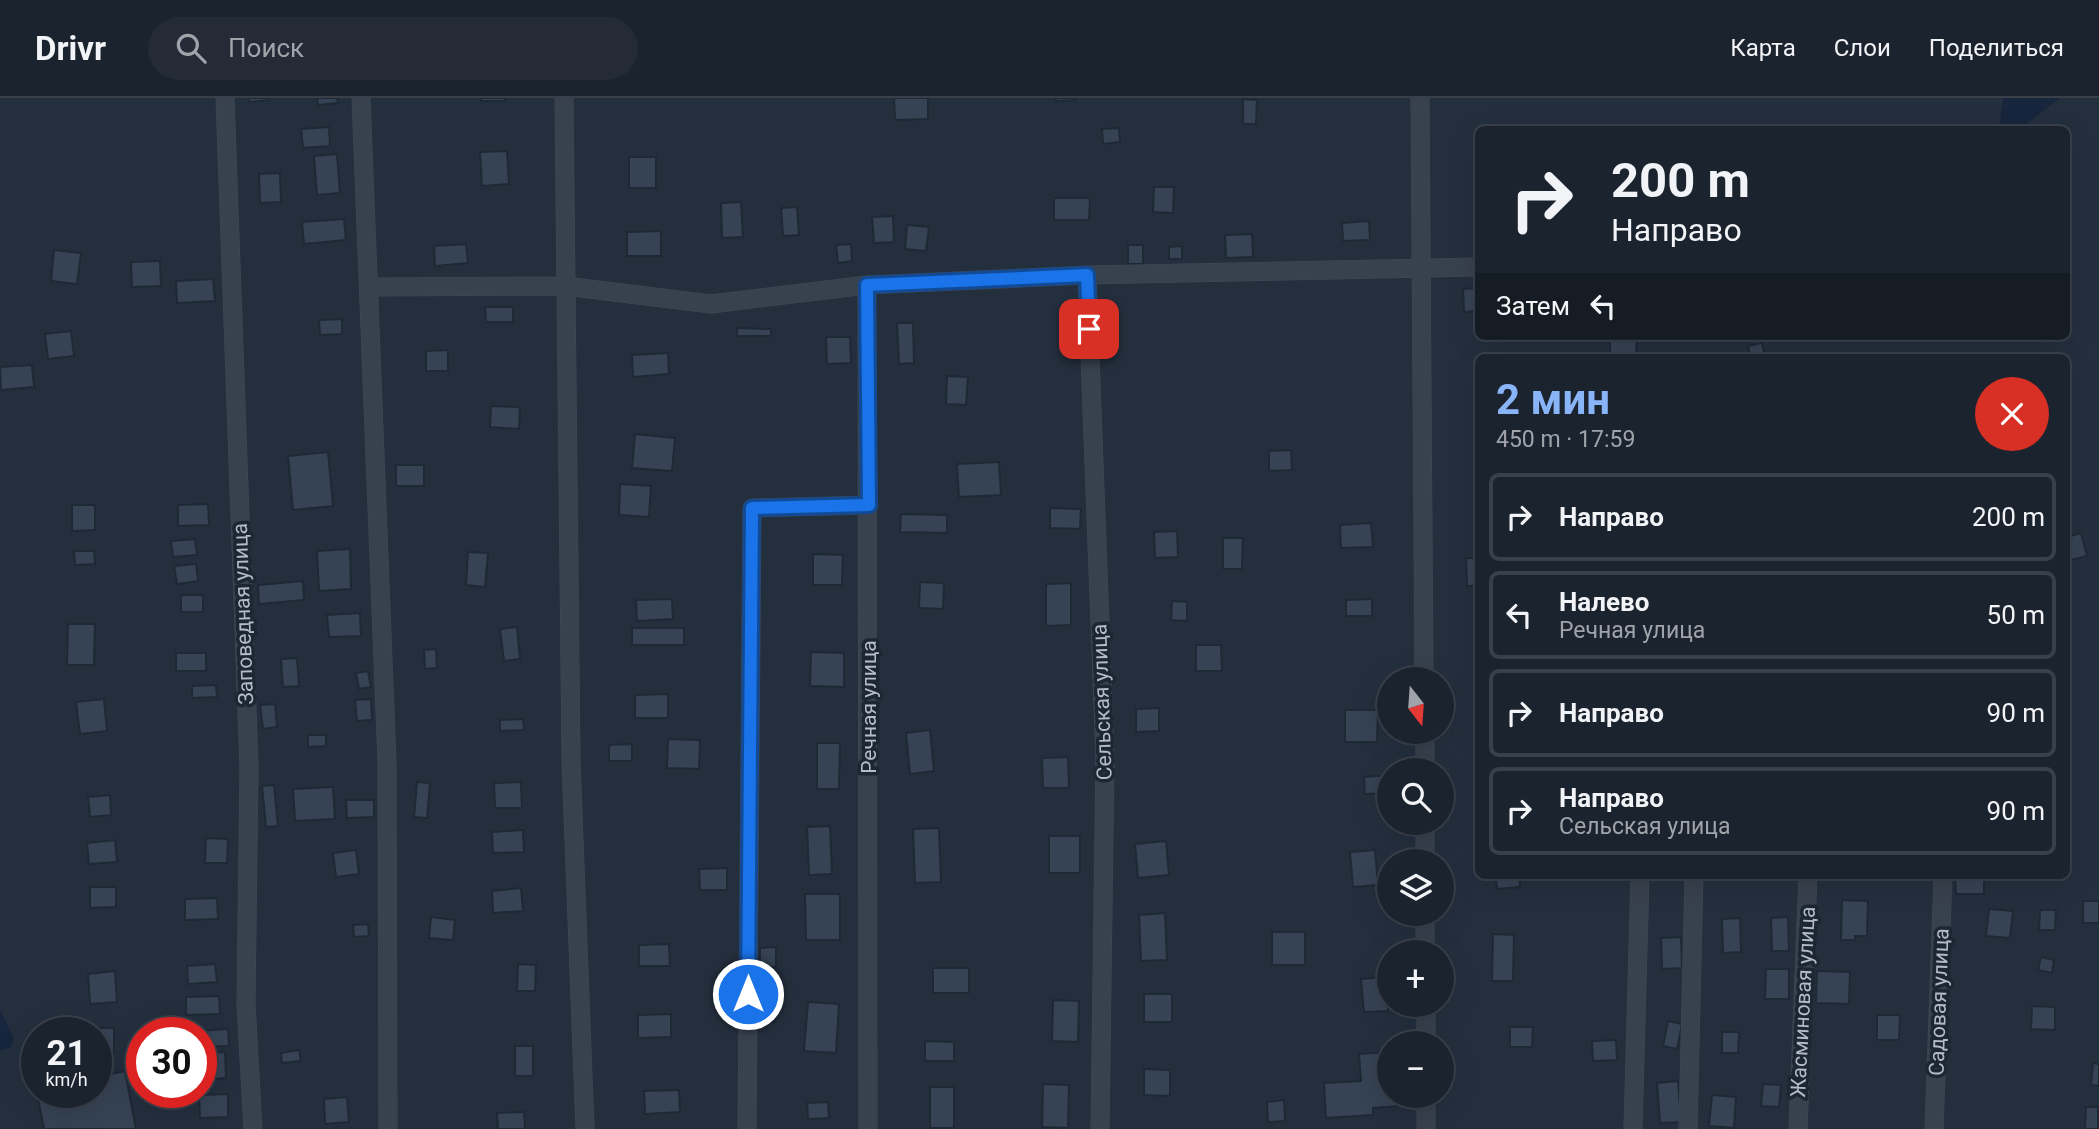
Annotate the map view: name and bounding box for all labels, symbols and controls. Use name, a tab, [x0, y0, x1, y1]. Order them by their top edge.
search box	[148, 17, 638, 80]
text: Drivr	[35, 29, 106, 68]
icon: search	[172, 29, 210, 67]
text: Поиск	[228, 33, 304, 63]
text: Карта	[1730, 34, 1796, 62]
text: Слои	[1834, 34, 1891, 62]
text: Поделиться	[1929, 34, 2064, 62]
text: 200 m	[1611, 152, 1750, 209]
icon: right	[1496, 154, 1587, 245]
text: Направо	[1611, 211, 1742, 249]
icon: left	[1584, 287, 1622, 325]
text: Затем	[1496, 291, 1570, 321]
pin	[1059, 299, 1119, 359]
icon: arrive	[1070, 310, 1108, 348]
text: 2 мин	[1496, 375, 1610, 424]
button: close	[1975, 377, 2049, 451]
text: 450 m · 17:59	[1496, 426, 1635, 453]
icon: right	[1500, 498, 1538, 536]
text: Направо	[1559, 502, 1664, 532]
text: 200 m	[1972, 502, 2045, 532]
street label: Заповедная улица	[228, 523, 258, 705]
text: Налево	[1559, 587, 1649, 617]
icon: left	[1500, 596, 1538, 634]
text: 50 m	[1987, 600, 2045, 630]
text: Речная улица	[1559, 617, 1705, 644]
street label: Сельская улица	[1087, 623, 1117, 781]
street label: Речная улица	[857, 640, 881, 774]
north arrow	[1377, 667, 1454, 744]
map controls	[1377, 667, 1454, 1108]
icon: right	[1500, 694, 1538, 732]
text: Направо	[1559, 698, 1664, 728]
text: 90 m	[1987, 698, 2045, 728]
button: search	[1377, 758, 1454, 835]
text: Направо	[1559, 783, 1664, 813]
icon: right	[1500, 792, 1538, 830]
text: 90 m	[1987, 796, 2045, 826]
text: Сельская улица	[1559, 813, 1730, 840]
button: layers	[1377, 849, 1454, 926]
street label: Жасминовая улица	[1786, 906, 1820, 1098]
street label: Садовая улица	[1924, 928, 1954, 1076]
button: +	[1377, 940, 1454, 1017]
position arrow	[711, 957, 785, 1031]
speed limit sign: 30	[126, 1017, 217, 1108]
button: −	[1377, 1031, 1454, 1108]
text: 21	[46, 1033, 87, 1074]
text: km/h	[45, 1069, 88, 1090]

